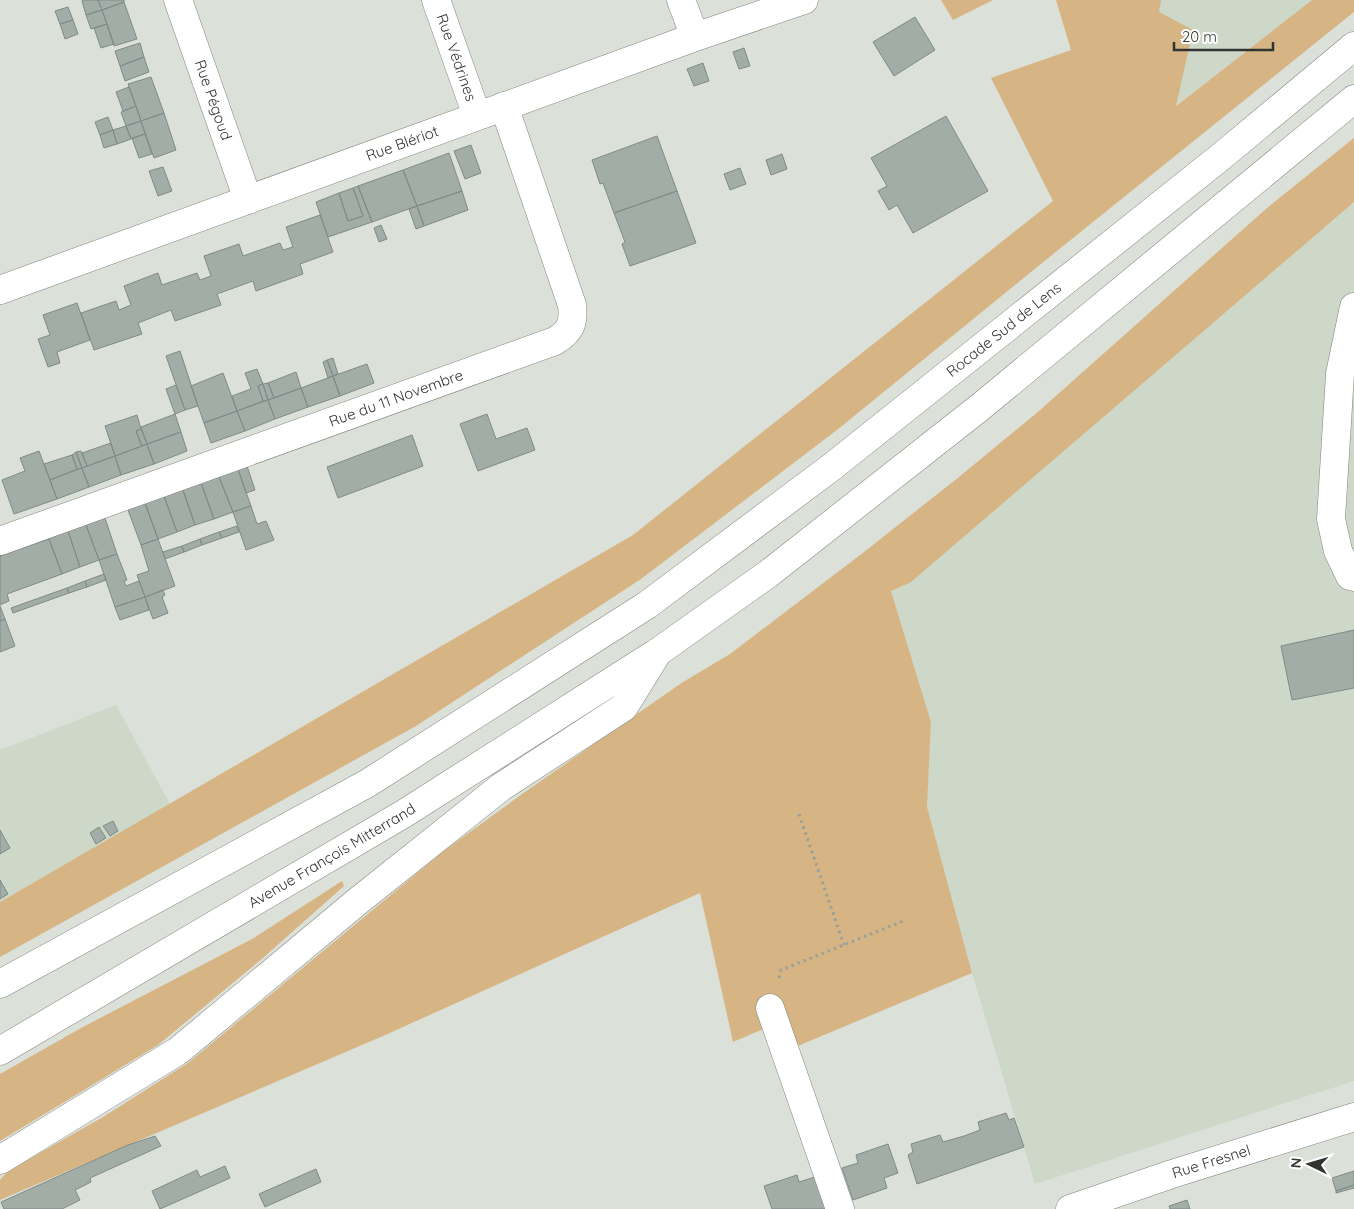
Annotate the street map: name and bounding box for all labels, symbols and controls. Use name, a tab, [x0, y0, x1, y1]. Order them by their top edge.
street label: Rue Védrines	[433, 11, 481, 104]
scale bar	[1174, 20, 1273, 52]
text: 20 m	[1182, 27, 1217, 46]
street label: Rue Pégoud	[191, 57, 236, 143]
street label: Rue Blériot	[363, 121, 441, 165]
street label: Rocade Sud de Lens	[942, 278, 1065, 381]
street label: Rue du 11 Novembre	[326, 365, 466, 431]
street label: Avenue François Mitterrand	[245, 799, 419, 912]
north arrow	[1284, 1139, 1334, 1189]
street label: Rue Fresnel	[1170, 1140, 1253, 1182]
text: N	[1287, 1157, 1305, 1169]

